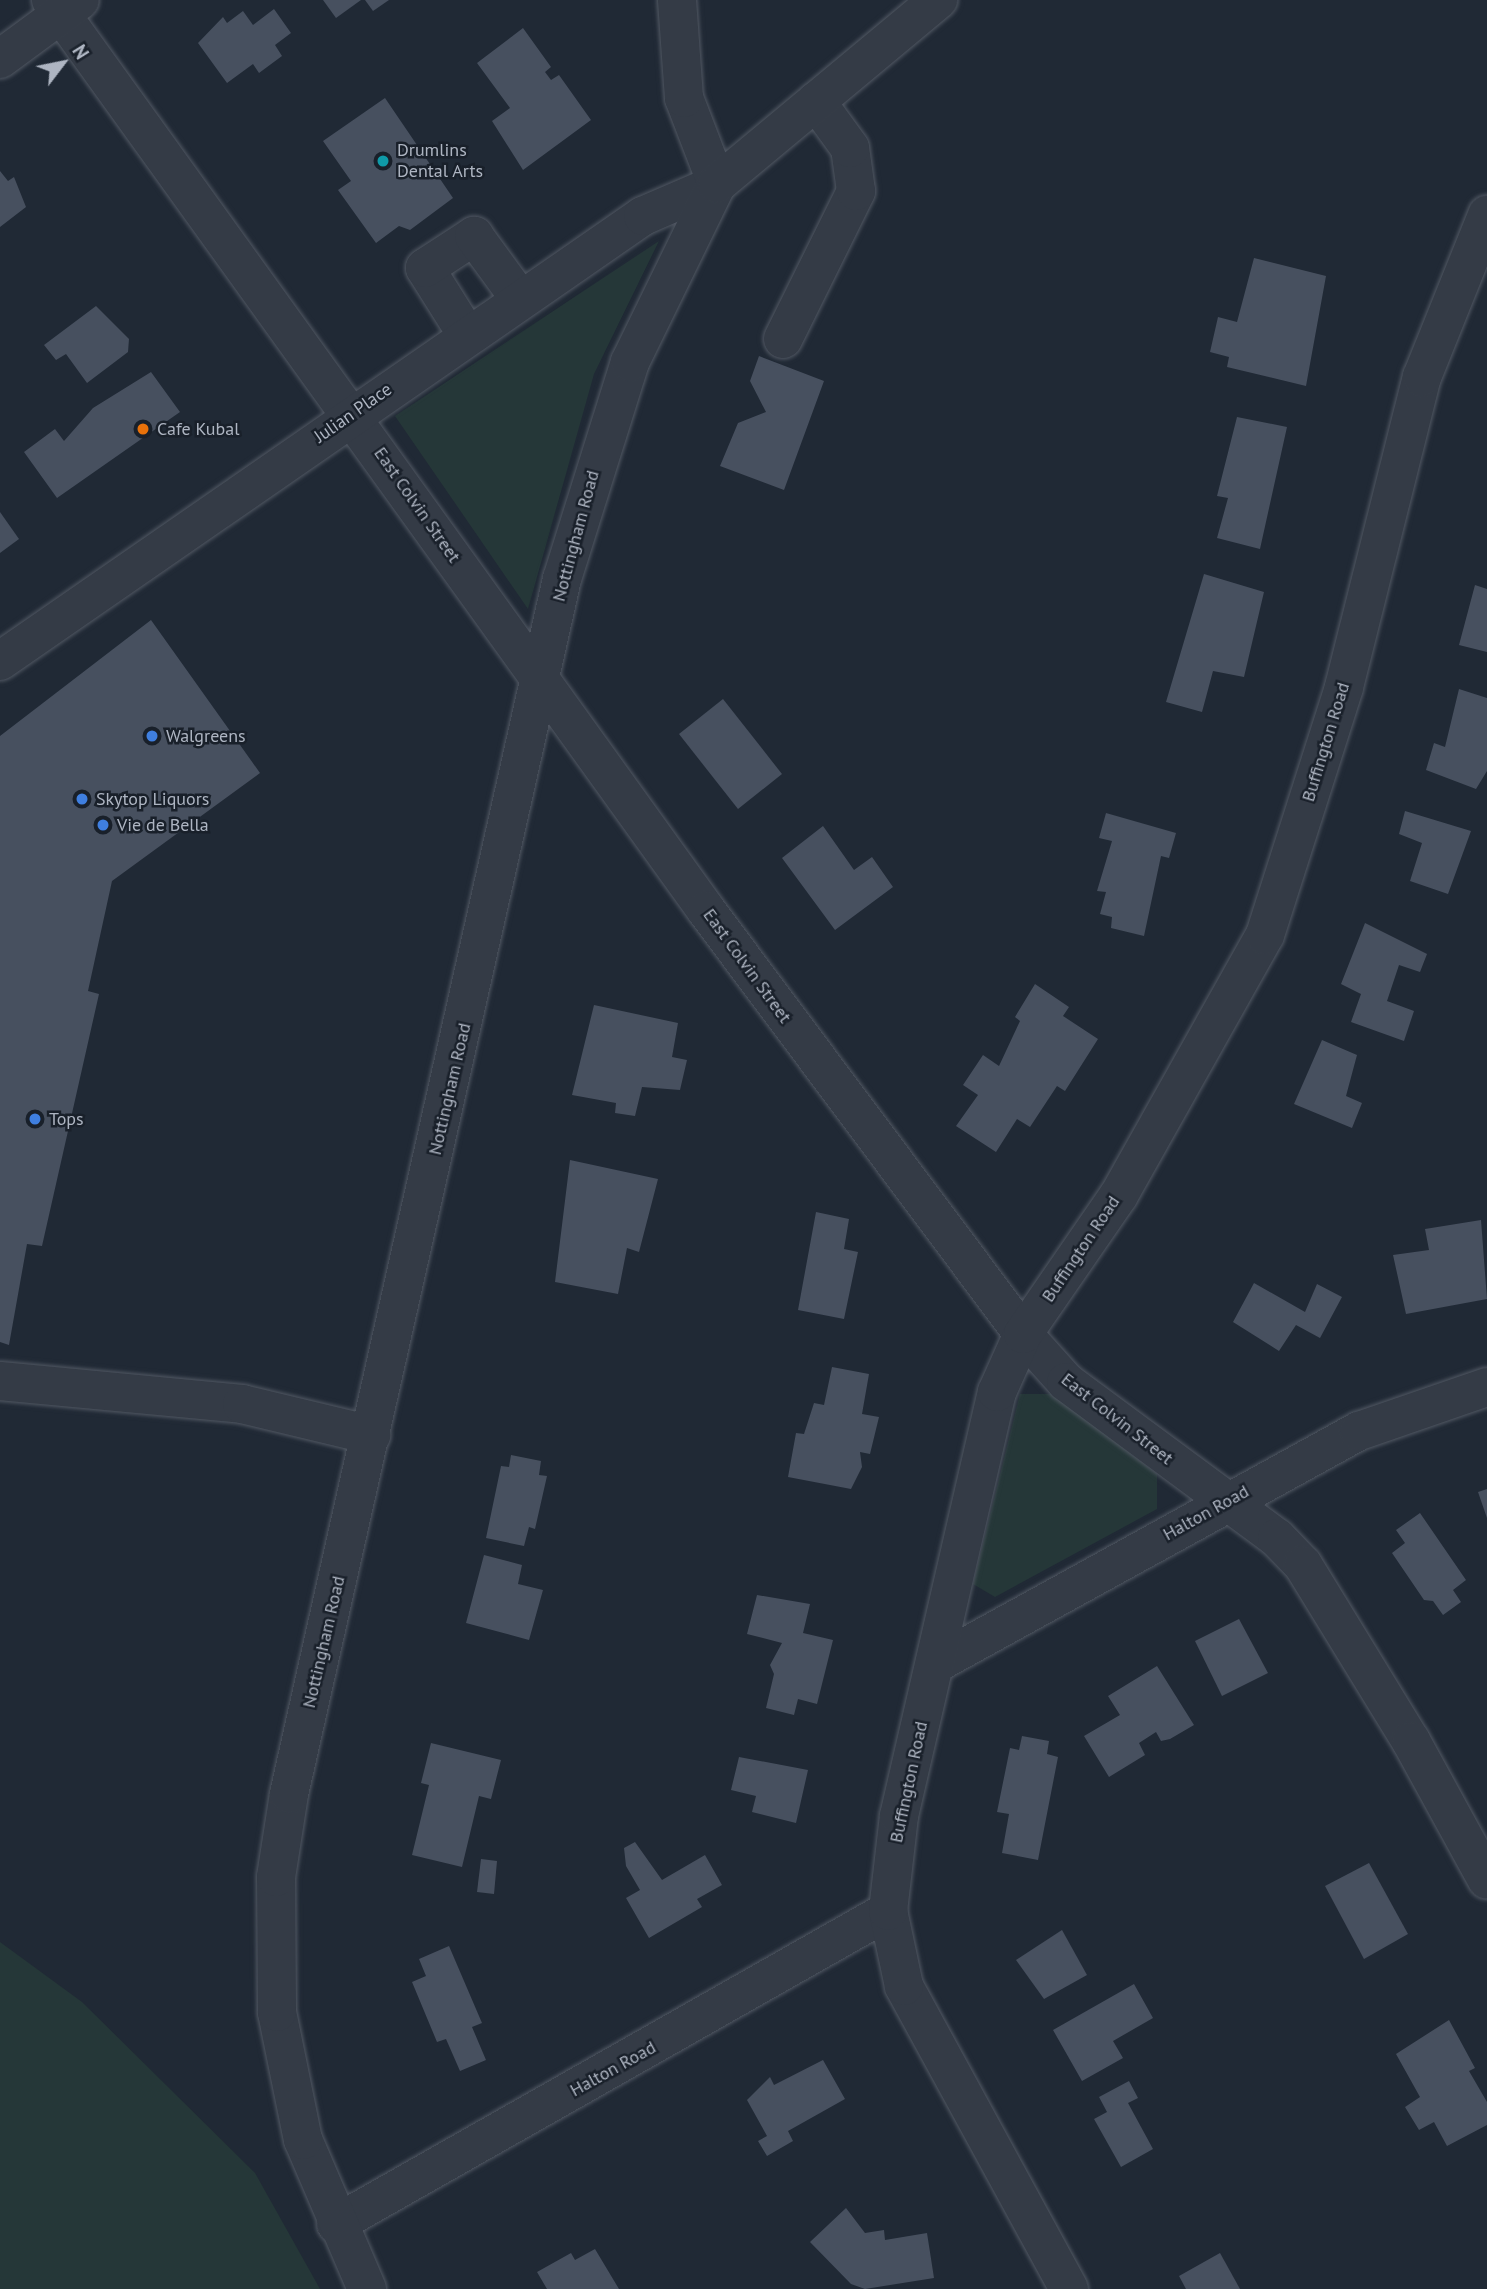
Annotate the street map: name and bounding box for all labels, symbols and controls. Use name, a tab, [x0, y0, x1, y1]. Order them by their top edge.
north arrow	[28, 28, 98, 98]
text: N	[67, 40, 94, 64]
place label: Drumlins Dental Arts	[397, 140, 484, 182]
marker: Drumlins Dental Arts	[375, 153, 391, 169]
street label: Julian Place	[310, 378, 396, 448]
place label: Cafe Kubal	[157, 418, 239, 440]
marker: Cafe Kubal	[135, 421, 151, 437]
street label: East Colvin Street	[369, 443, 465, 567]
street label: Nottingham Road	[548, 468, 604, 604]
street label: Buffington Road	[1298, 680, 1354, 804]
place label: Walgreens	[166, 725, 246, 747]
marker: Walgreens	[144, 728, 160, 744]
place label: Skytop Liquors	[96, 788, 209, 810]
marker: Skytop Liquors	[74, 791, 90, 807]
place label: Vie de Bella	[117, 814, 209, 836]
marker: Vie de Bella	[95, 817, 111, 833]
street label: East Colvin Street	[698, 905, 796, 1027]
street label: Nottingham Road	[424, 1021, 476, 1157]
place label: Tops	[49, 1108, 84, 1130]
marker: Tops	[27, 1111, 43, 1127]
street label: Buffington Road	[1038, 1192, 1124, 1306]
street label: East Colvin Street	[1057, 1369, 1177, 1469]
street label: Halton Road	[1159, 1481, 1253, 1545]
street label: Nottingham Road	[298, 1574, 350, 1710]
street label: Buffington Road	[886, 1719, 932, 1845]
street label: Halton Road	[566, 2037, 660, 2101]

